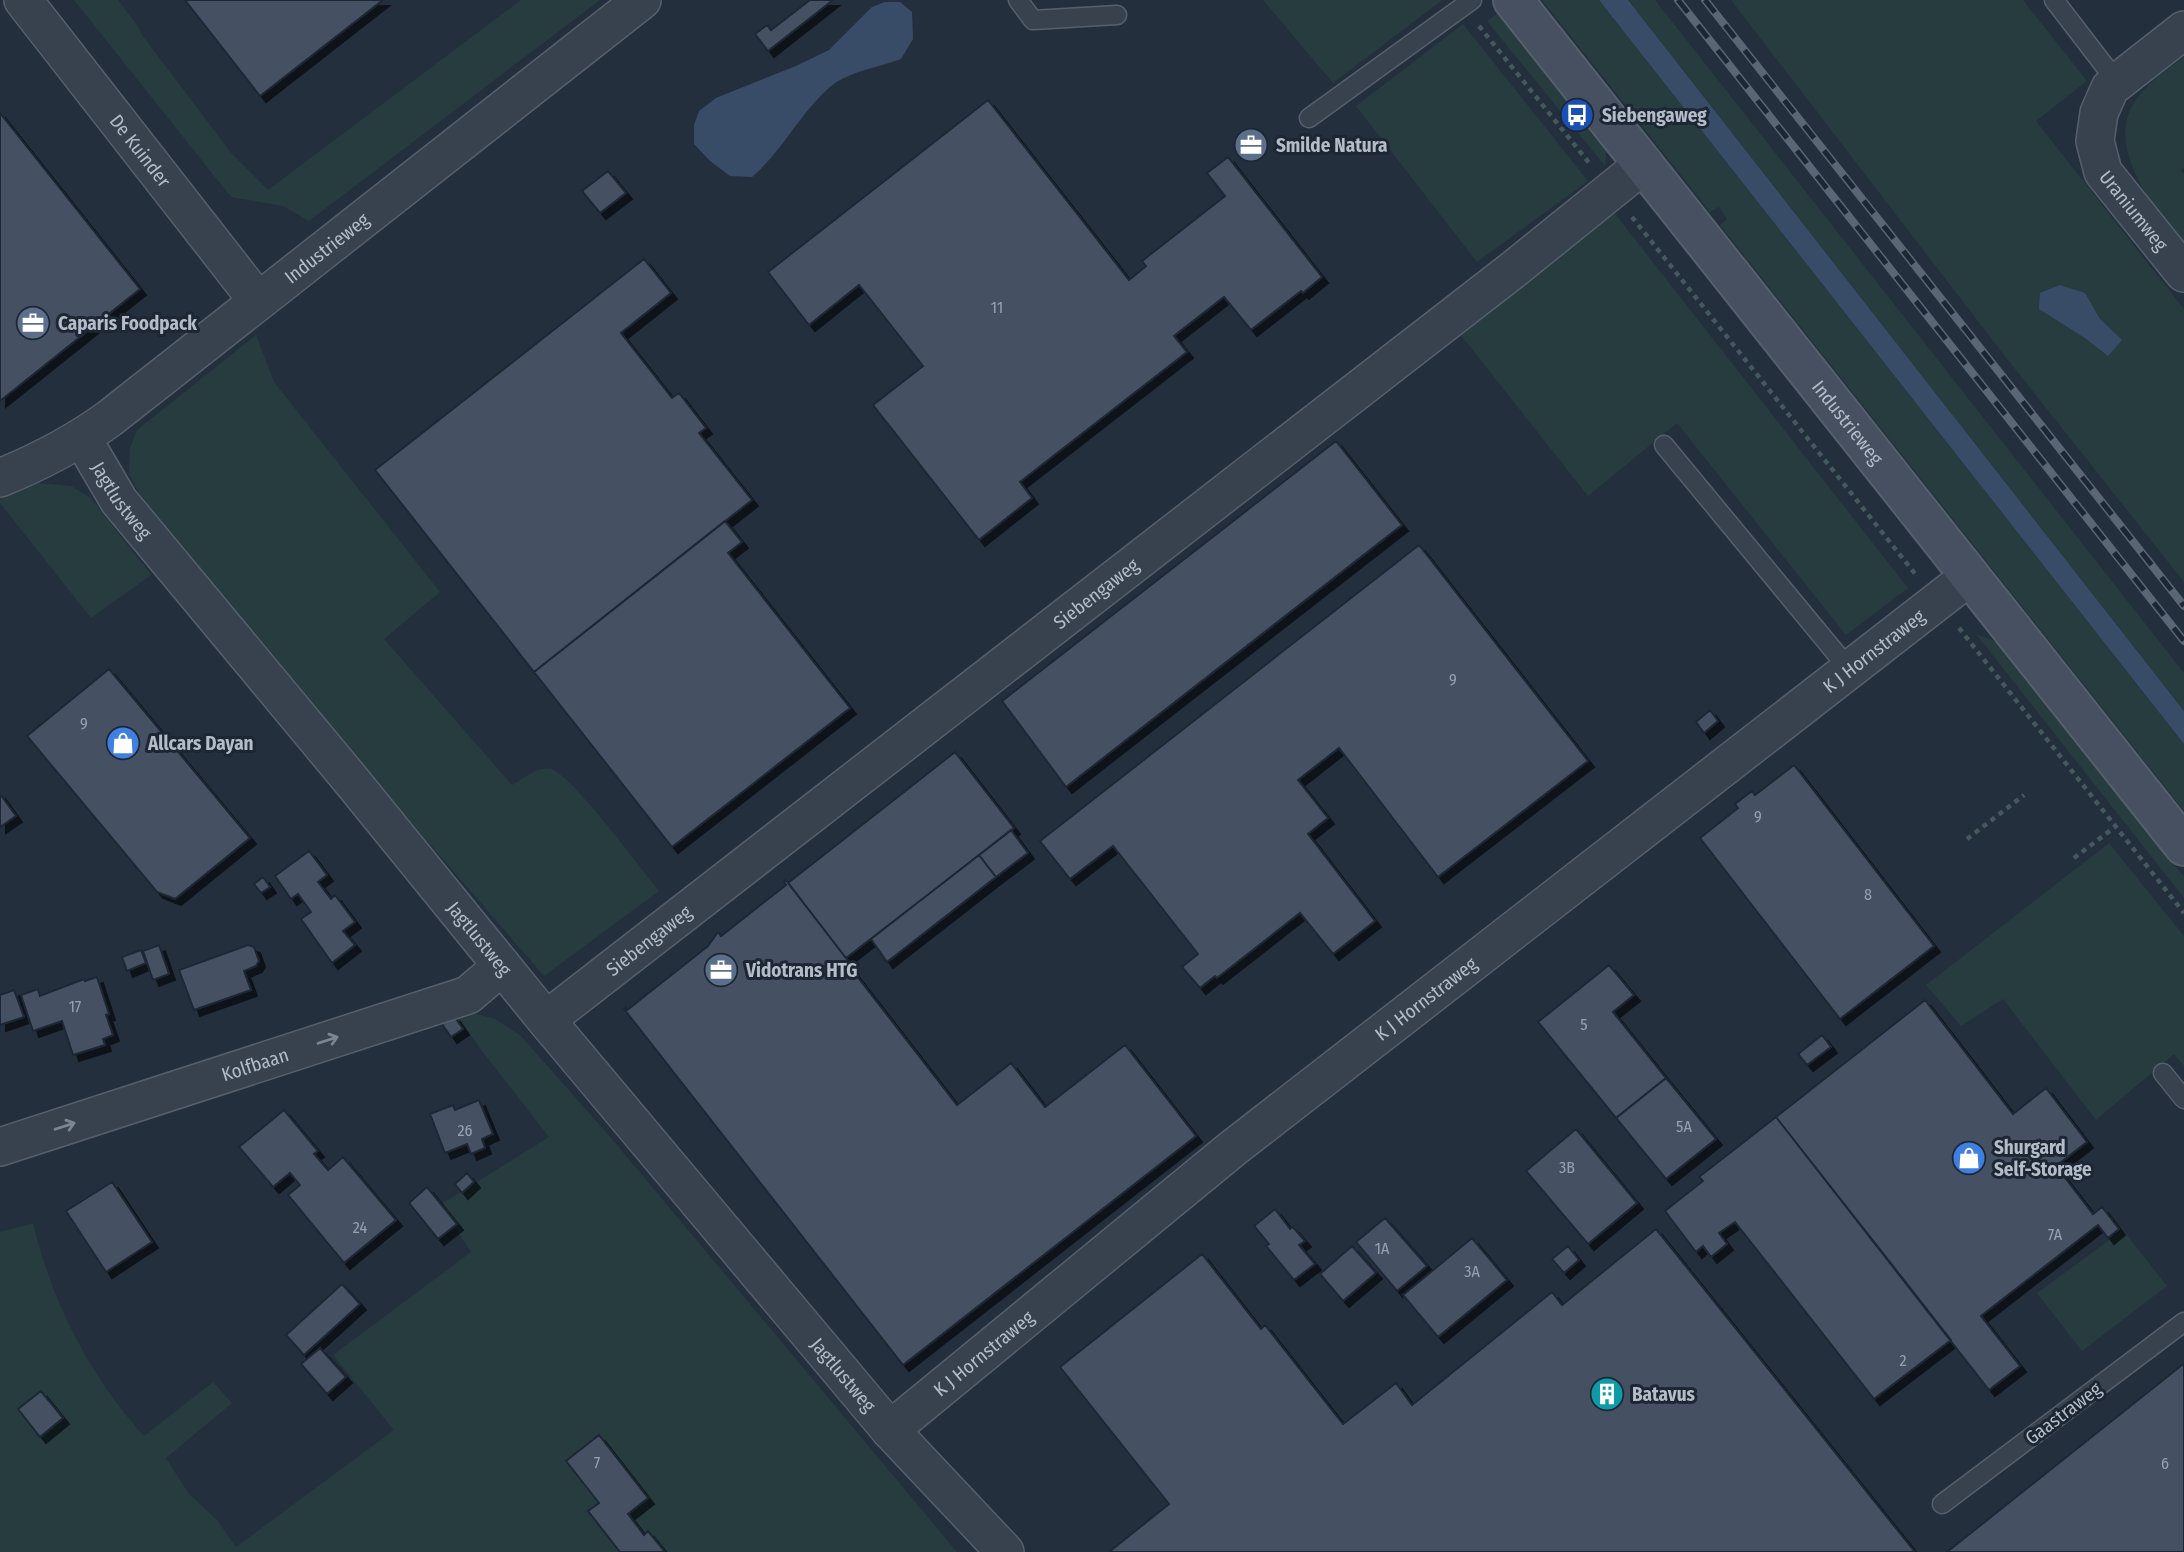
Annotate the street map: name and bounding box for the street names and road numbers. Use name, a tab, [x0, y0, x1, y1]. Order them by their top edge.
street label: De Kuinder	[105, 110, 176, 192]
street label: Uraniumweg	[2094, 166, 2173, 256]
street label: Industrieweg	[280, 208, 374, 289]
street label: Industrieweg	[1807, 376, 1888, 469]
street label: Jagtlustweg	[86, 458, 157, 544]
street label: Siebengaweg	[1049, 553, 1143, 634]
street label: K J Hornstraweg	[1818, 604, 1930, 698]
street label: Jagtlustweg	[442, 897, 516, 981]
street label: Siebengaweg	[602, 900, 696, 981]
street label: K J Hornstraweg	[1371, 952, 1482, 1046]
street label: Kolfbaan	[219, 1043, 291, 1086]
street label: K J Hornstraweg	[929, 1306, 1039, 1401]
street label: Jagtlustweg	[806, 1333, 881, 1417]
street label: Gaastraweg	[2021, 1377, 2106, 1450]

